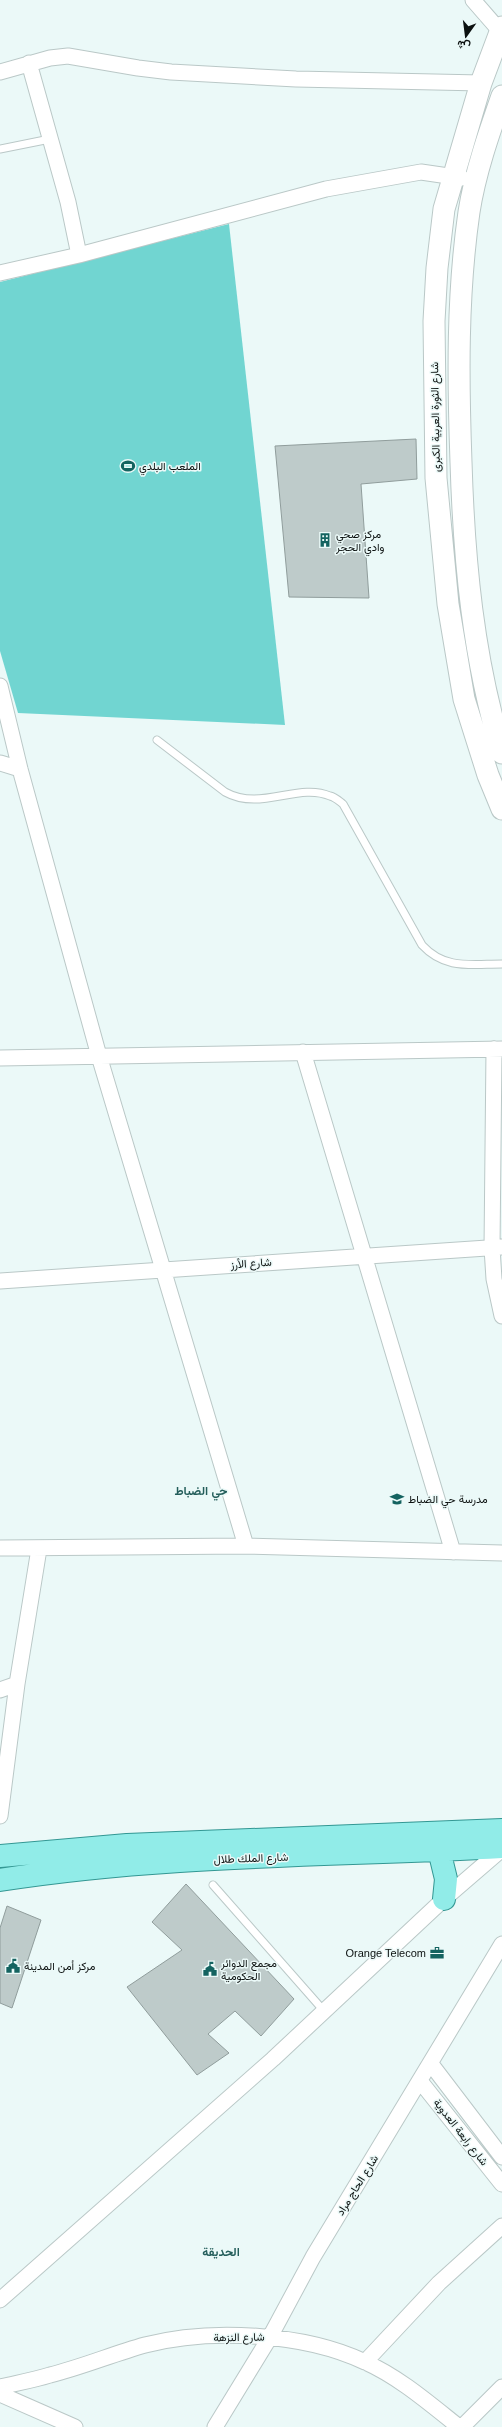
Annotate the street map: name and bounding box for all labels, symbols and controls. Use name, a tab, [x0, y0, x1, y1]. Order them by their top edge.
north arrow	[446, 16, 486, 56]
text: ش	[456, 37, 472, 53]
street label: شارع الثورة العربية الكبرى	[428, 362, 444, 472]
sports icon: الملعب البلدي	[120, 458, 136, 474]
place label: الملعب البلدي	[139, 460, 201, 476]
place label: مركز صحي وادي الحجر	[335, 528, 385, 557]
building icon: مركز صحي وادي الحجر	[317, 532, 333, 548]
street label: شارع الأرز	[229, 1256, 272, 1272]
district label: حي الضباط	[174, 1484, 228, 1501]
school or university icon: مدرسة حي الضباط	[389, 1491, 405, 1507]
place label: مدرسة حي الضباط	[408, 1493, 488, 1509]
street label: شارع الملك طلال	[214, 1851, 289, 1867]
office icon: Orange Telecom	[429, 1945, 445, 1961]
place label: Orange Telecom	[345, 1947, 426, 1959]
place label: مجمع الدوائر الحكومية	[220, 1957, 277, 1983]
public building icon: مركز أمن المدينة	[5, 1958, 21, 1974]
place label: مركز أمن المدينة	[24, 1960, 96, 1973]
public building icon: مجمع الدوائر الحكومية	[202, 1961, 218, 1977]
street label: شارع رابعة العدوية	[430, 2096, 491, 2169]
street label: شارع الحاج مراد	[334, 2152, 382, 2218]
district label: الحديقة	[202, 2245, 240, 2259]
street label: شارع النزهة	[213, 2331, 265, 2345]

